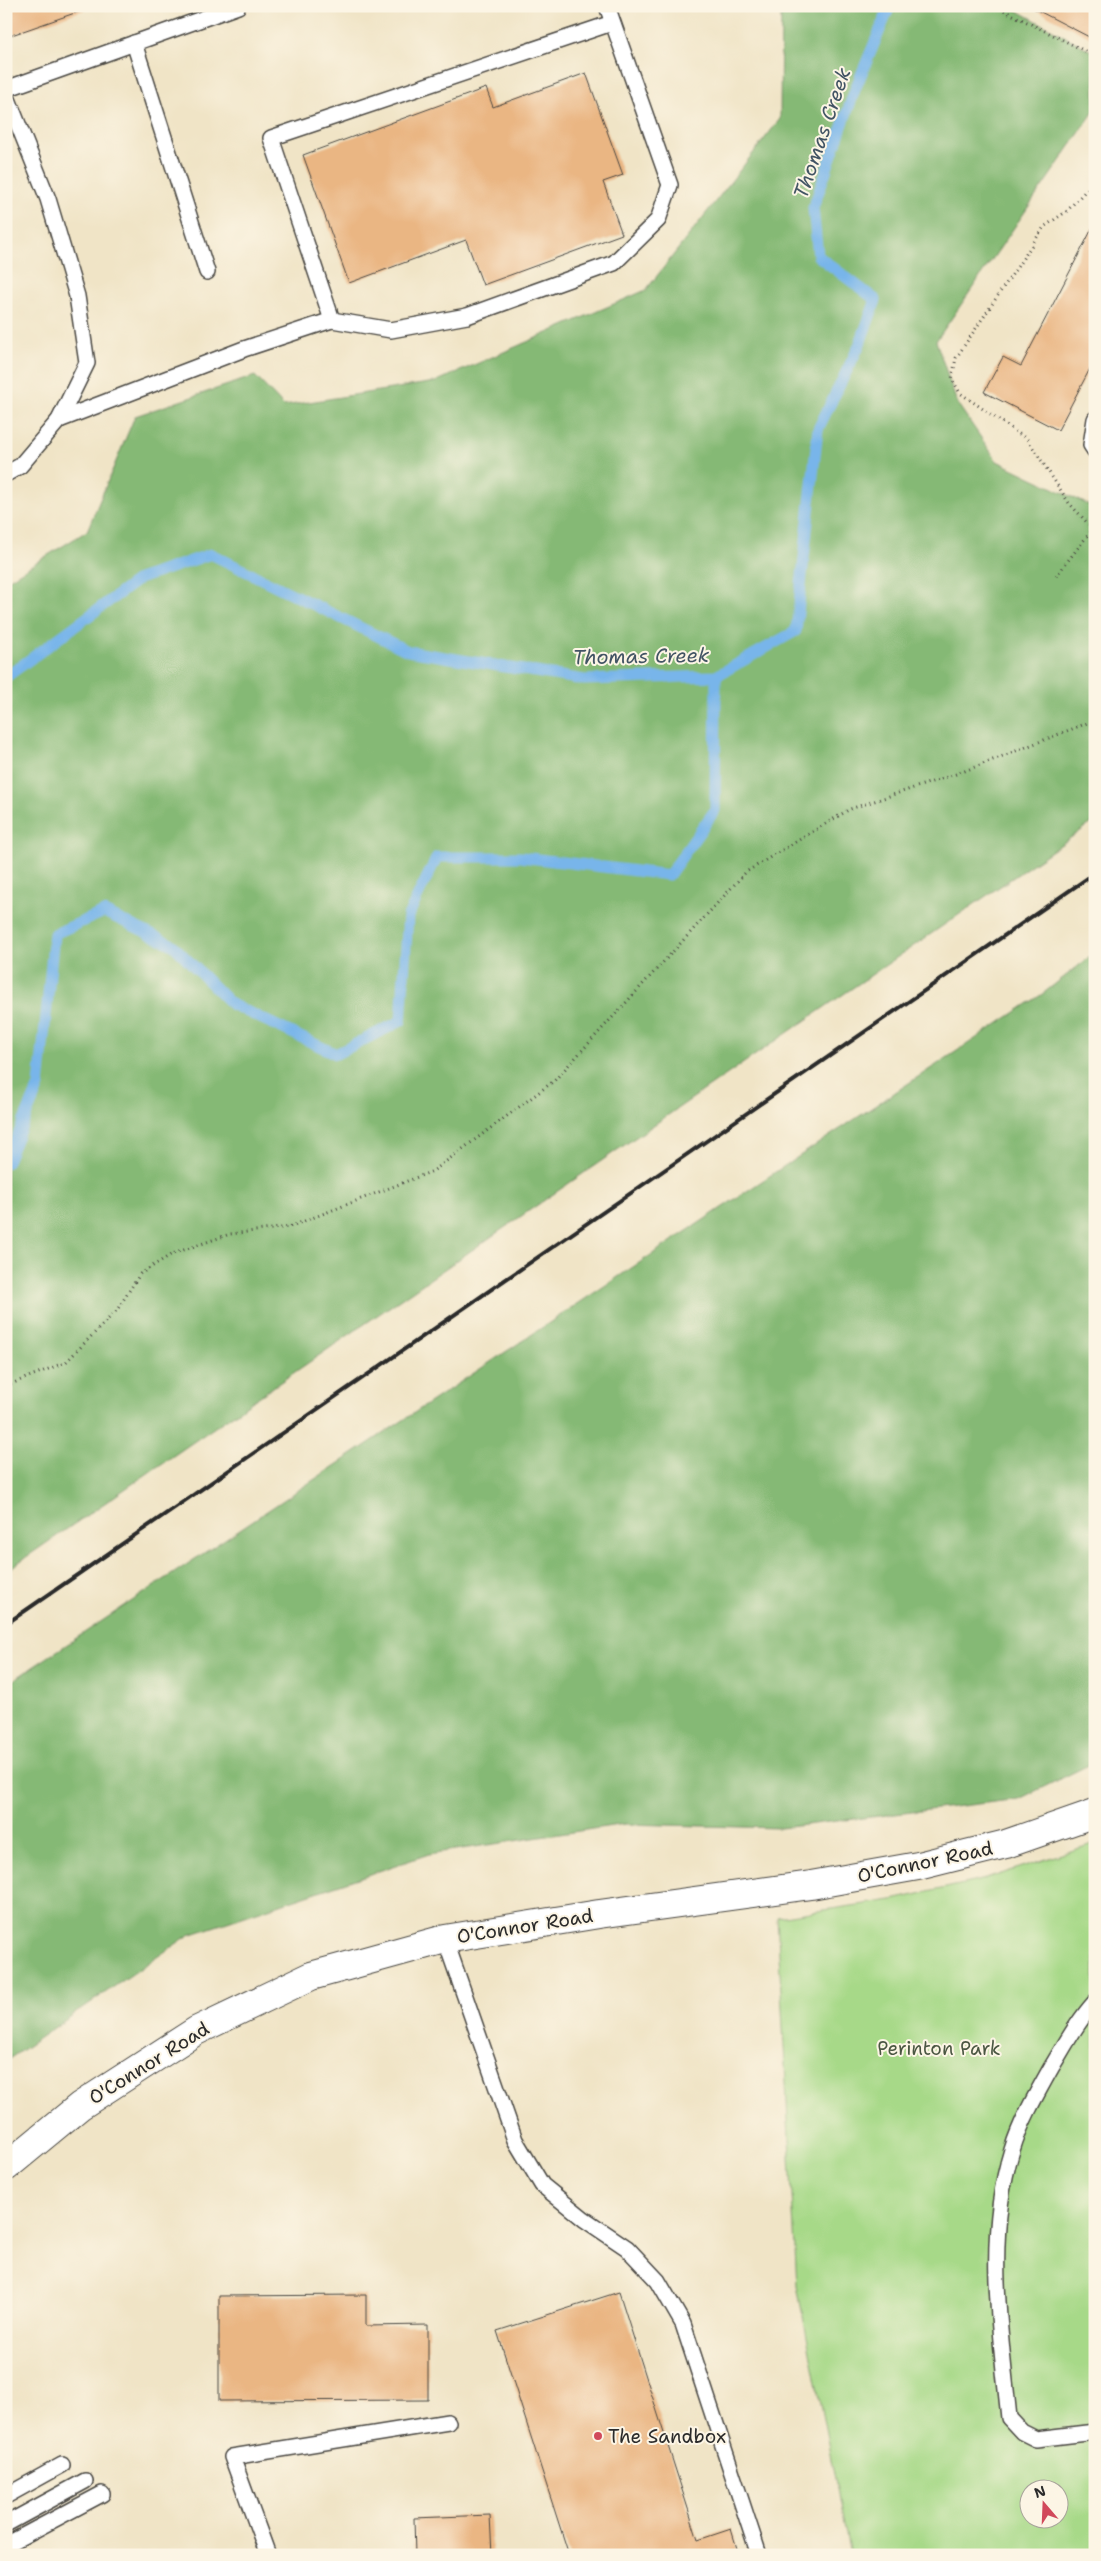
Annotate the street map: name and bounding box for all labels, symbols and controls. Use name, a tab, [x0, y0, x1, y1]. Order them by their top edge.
water label: Thomas Creek	[787, 64, 857, 202]
water label: Thomas Creek	[572, 642, 710, 670]
street label: O'Connor Road	[855, 1835, 995, 1889]
street label: O'Connor Road	[455, 1903, 595, 1949]
street label: O'Connor Road	[84, 2016, 214, 2110]
park label: Perinton Park	[877, 2036, 1001, 2061]
place label: The Sandbox	[608, 2424, 726, 2449]
marker: The Sandbox	[592, 2430, 604, 2442]
north arrow	[1018, 2478, 1068, 2528]
text: N	[1032, 2481, 1048, 2502]

